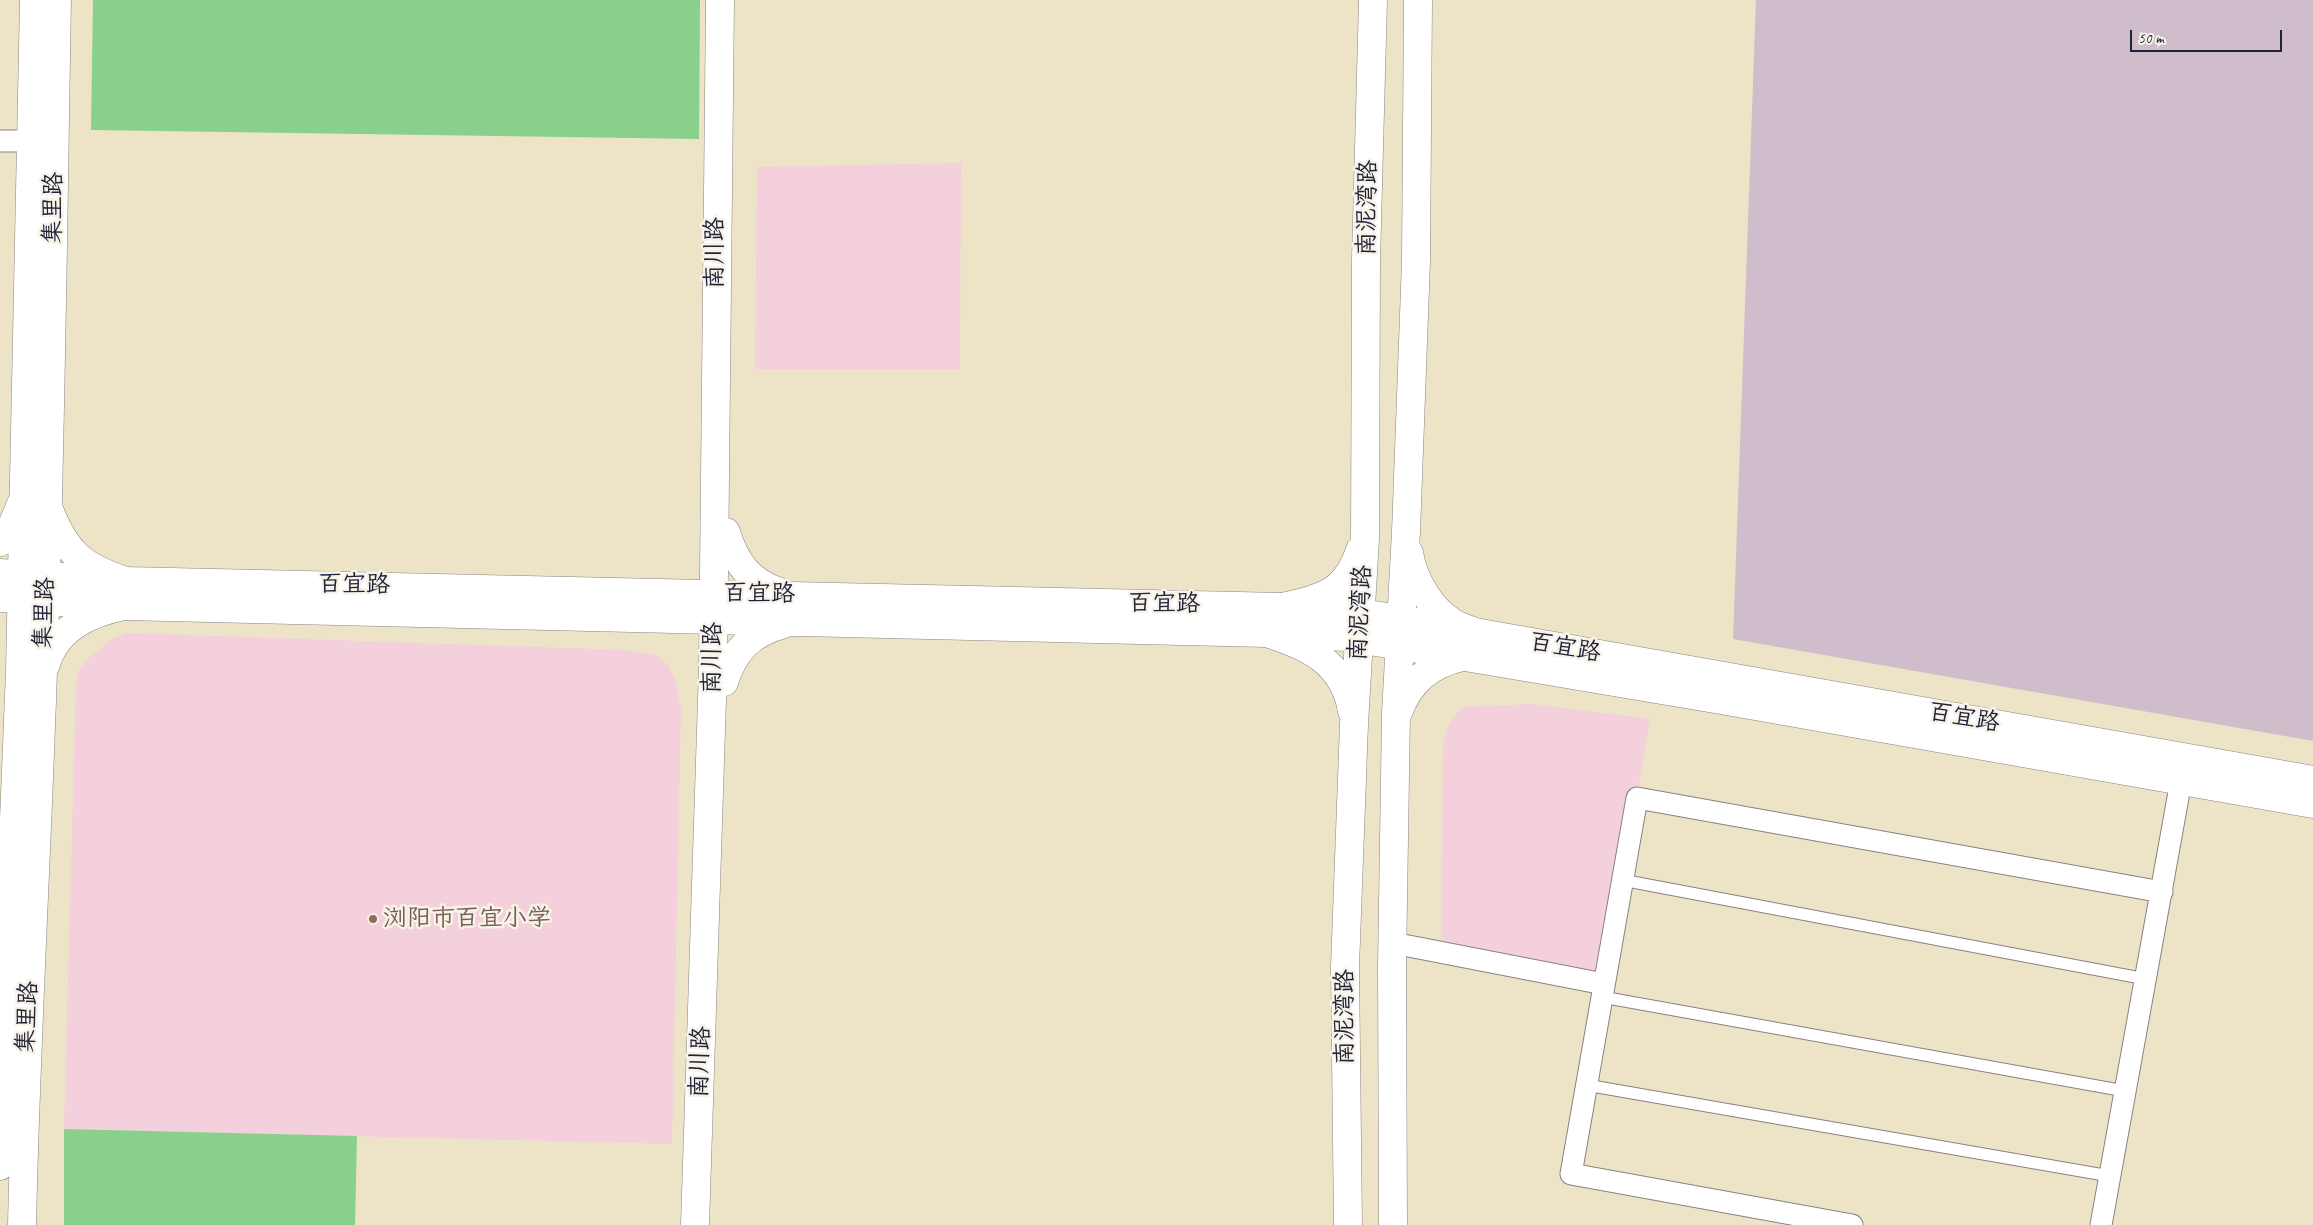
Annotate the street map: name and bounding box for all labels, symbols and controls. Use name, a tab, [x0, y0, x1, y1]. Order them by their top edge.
scale bar	[2133, 20, 2286, 52]
text: 50 m	[2138, 29, 2164, 48]
street label: 南泥湾路	[1353, 160, 1383, 256]
street label: 集里路	[39, 172, 69, 244]
street label: 南川路	[702, 217, 730, 289]
street label: 南泥湾路	[1344, 564, 1378, 662]
street label: 百宜路	[318, 570, 390, 600]
street label: 集里路	[29, 577, 61, 649]
street label: 百宜路	[723, 579, 795, 609]
street label: 百宜路	[1128, 589, 1200, 619]
street label: 南川路	[698, 622, 728, 694]
street label: 百宜路	[1527, 628, 1603, 668]
street label: 百宜路	[1926, 698, 2002, 738]
place label: 浏阳市百宜小学	[383, 905, 551, 933]
marker: 浏阳市百宜小学	[367, 913, 379, 925]
street label: 南泥湾路	[1332, 969, 1360, 1065]
street label: 集里路	[12, 980, 44, 1054]
street label: 南川路	[685, 1026, 717, 1098]

